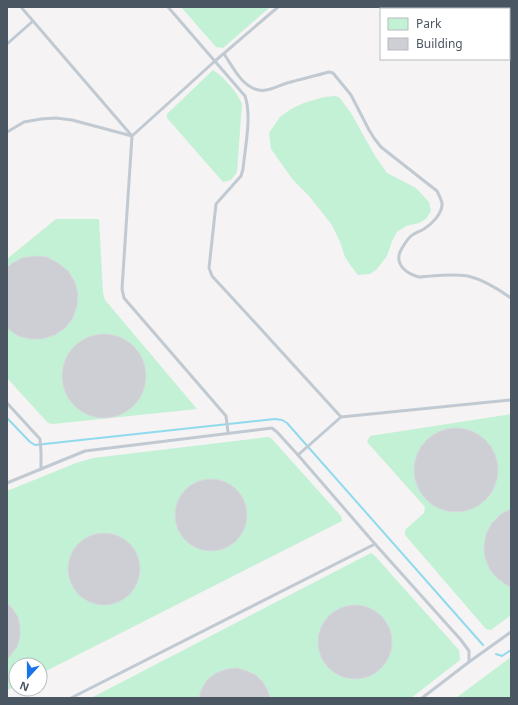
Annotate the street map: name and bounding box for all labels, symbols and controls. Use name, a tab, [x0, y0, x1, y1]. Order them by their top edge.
legend	[380, 8, 510, 60]
text: Park	[416, 15, 442, 32]
text: Building	[416, 35, 463, 52]
north arrow	[8, 657, 48, 697]
text: N	[17, 678, 31, 695]

